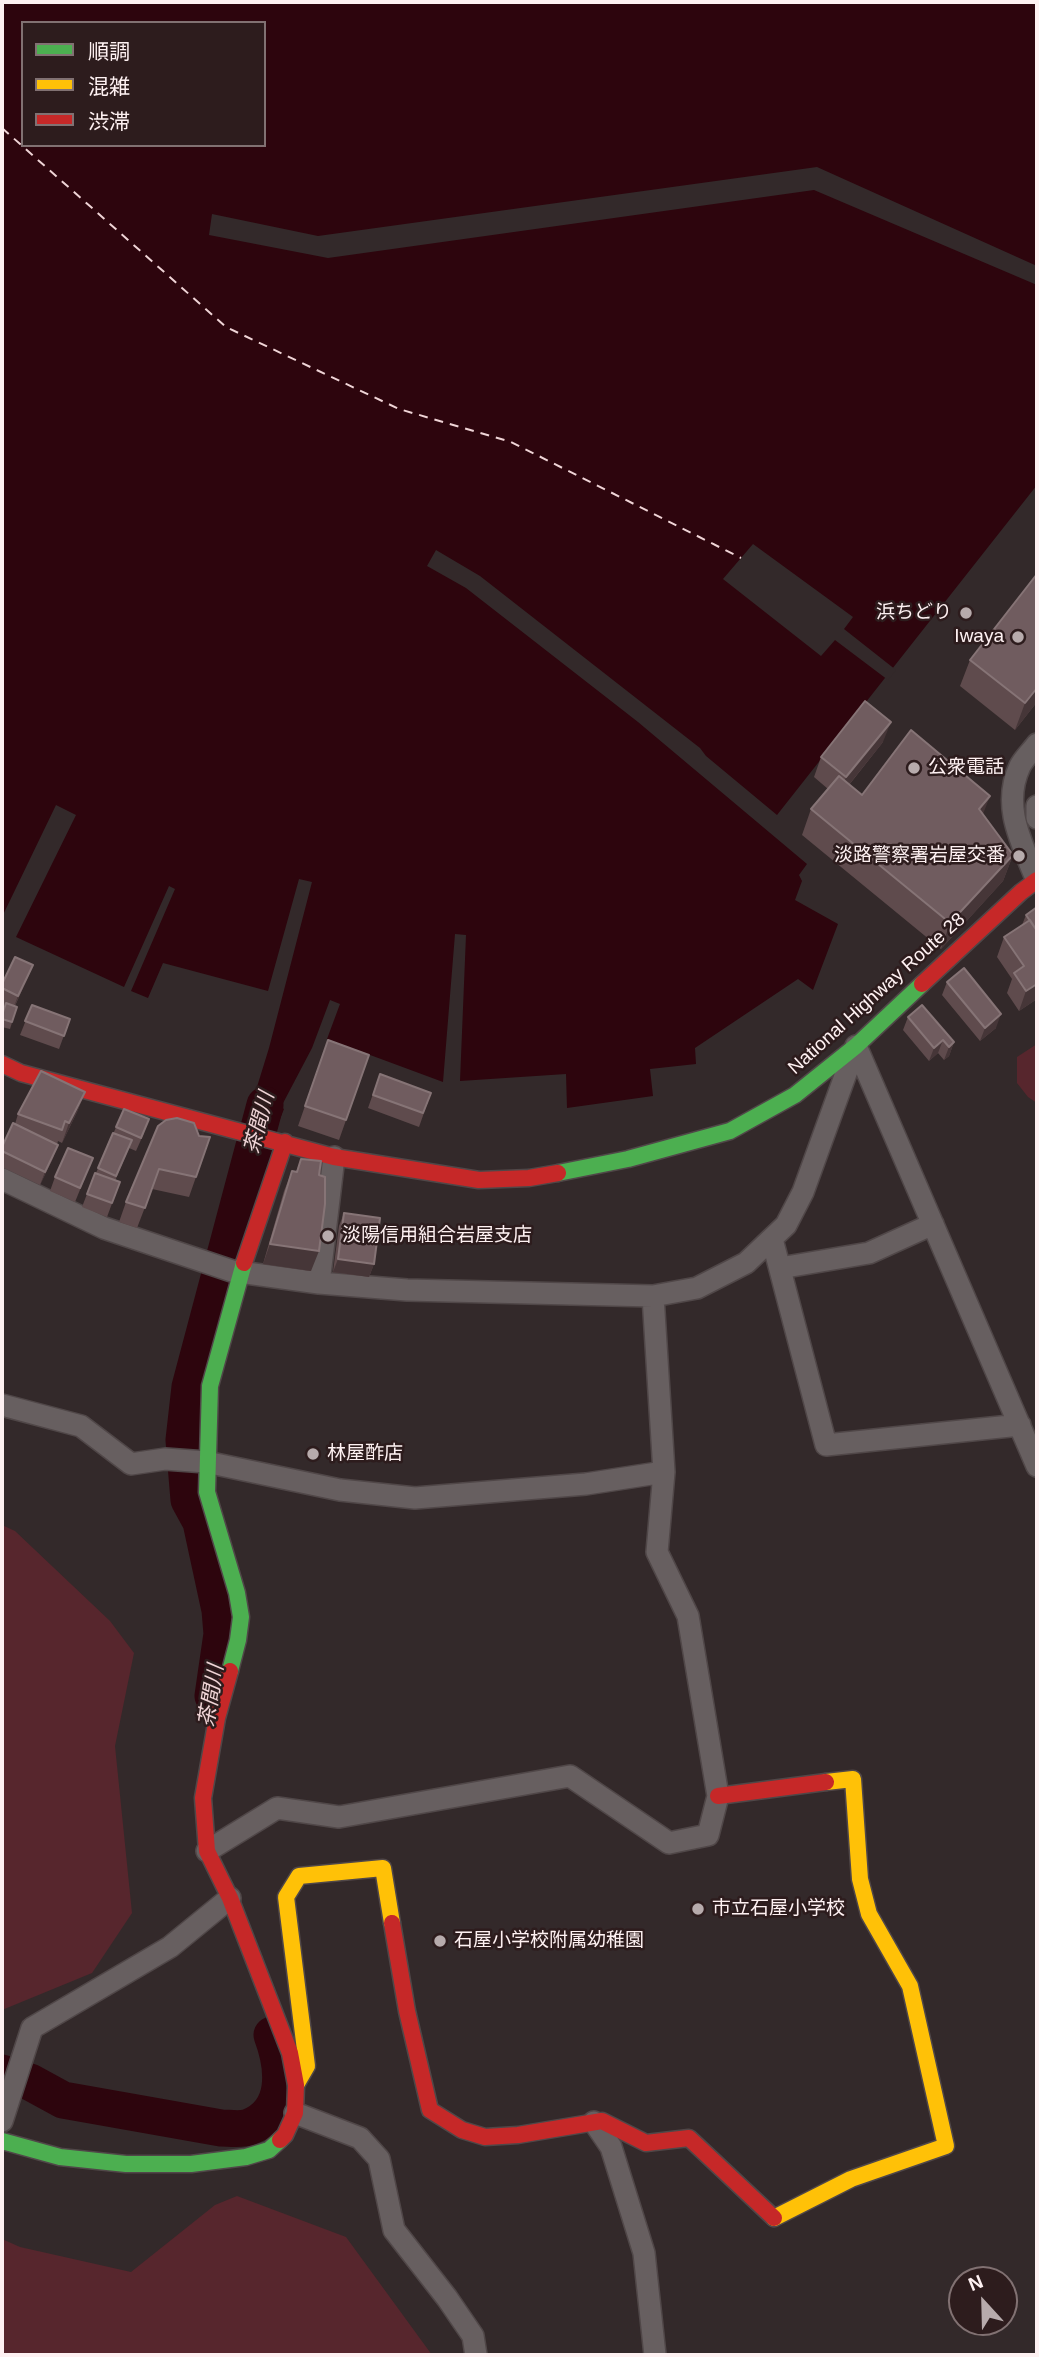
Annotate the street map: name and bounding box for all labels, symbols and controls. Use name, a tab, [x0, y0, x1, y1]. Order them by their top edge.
legend	[21, 21, 266, 147]
text: 順調	[88, 40, 130, 63]
text: 混雑	[88, 75, 130, 98]
text: 渋滞	[88, 110, 130, 133]
place label: 浜ちどり	[876, 602, 952, 624]
marker: 浜ちどり	[958, 605, 974, 621]
place label: Iwaya	[954, 626, 1004, 648]
marker: Iwaya	[1010, 629, 1026, 645]
place label: 公衆電話	[928, 757, 1004, 779]
marker: 公衆電話	[906, 760, 922, 776]
place label: 淡路警察署岩屋交番	[834, 845, 1005, 867]
marker: 淡路警察署岩屋交番	[1011, 848, 1027, 864]
street label: National Highway Route 28	[784, 908, 970, 1080]
water label: 茶間川	[240, 1089, 280, 1157]
place label: 淡陽信用組合岩屋支店	[342, 1225, 532, 1247]
marker: 淡陽信用組合岩屋支店	[320, 1228, 336, 1244]
place label: 林屋酢店	[327, 1443, 403, 1465]
marker: 林屋酢店	[305, 1446, 321, 1462]
water label: 茶間川	[195, 1663, 229, 1729]
place label: 市立石屋小学校	[712, 1898, 845, 1920]
marker: 市立石屋小学校	[690, 1901, 706, 1917]
place label: 石屋小学校附属幼稚園	[454, 1930, 644, 1952]
marker: 石屋小学校附属幼稚園	[432, 1933, 448, 1949]
north arrow	[948, 2266, 1018, 2336]
text: N	[965, 2271, 986, 2295]

